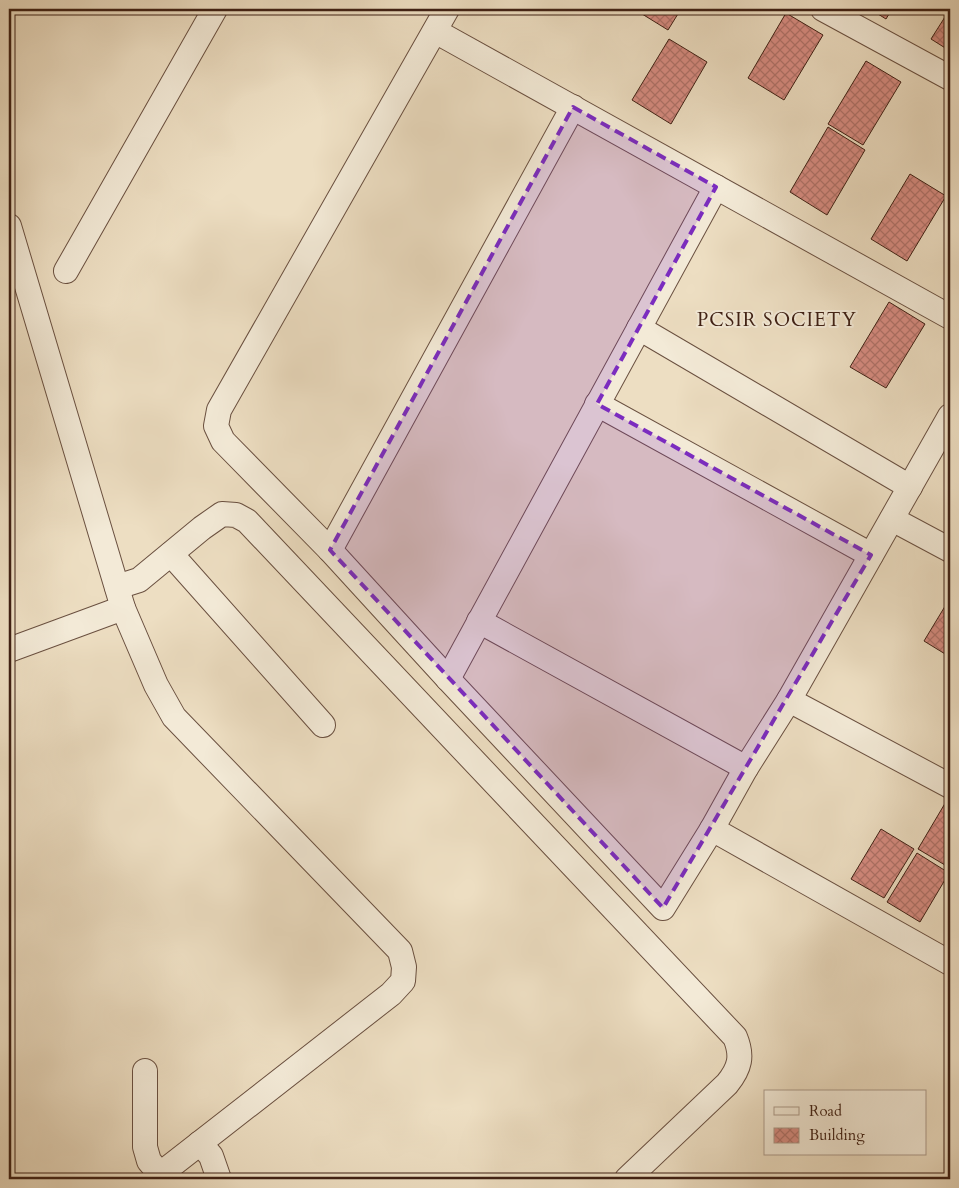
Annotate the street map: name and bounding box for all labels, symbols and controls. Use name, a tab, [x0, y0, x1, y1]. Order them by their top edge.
district label: PCSIR SOCIETY	[697, 307, 857, 333]
legend	[764, 1090, 926, 1156]
text: Road	[809, 1101, 842, 1121]
text: Building	[809, 1125, 865, 1145]

